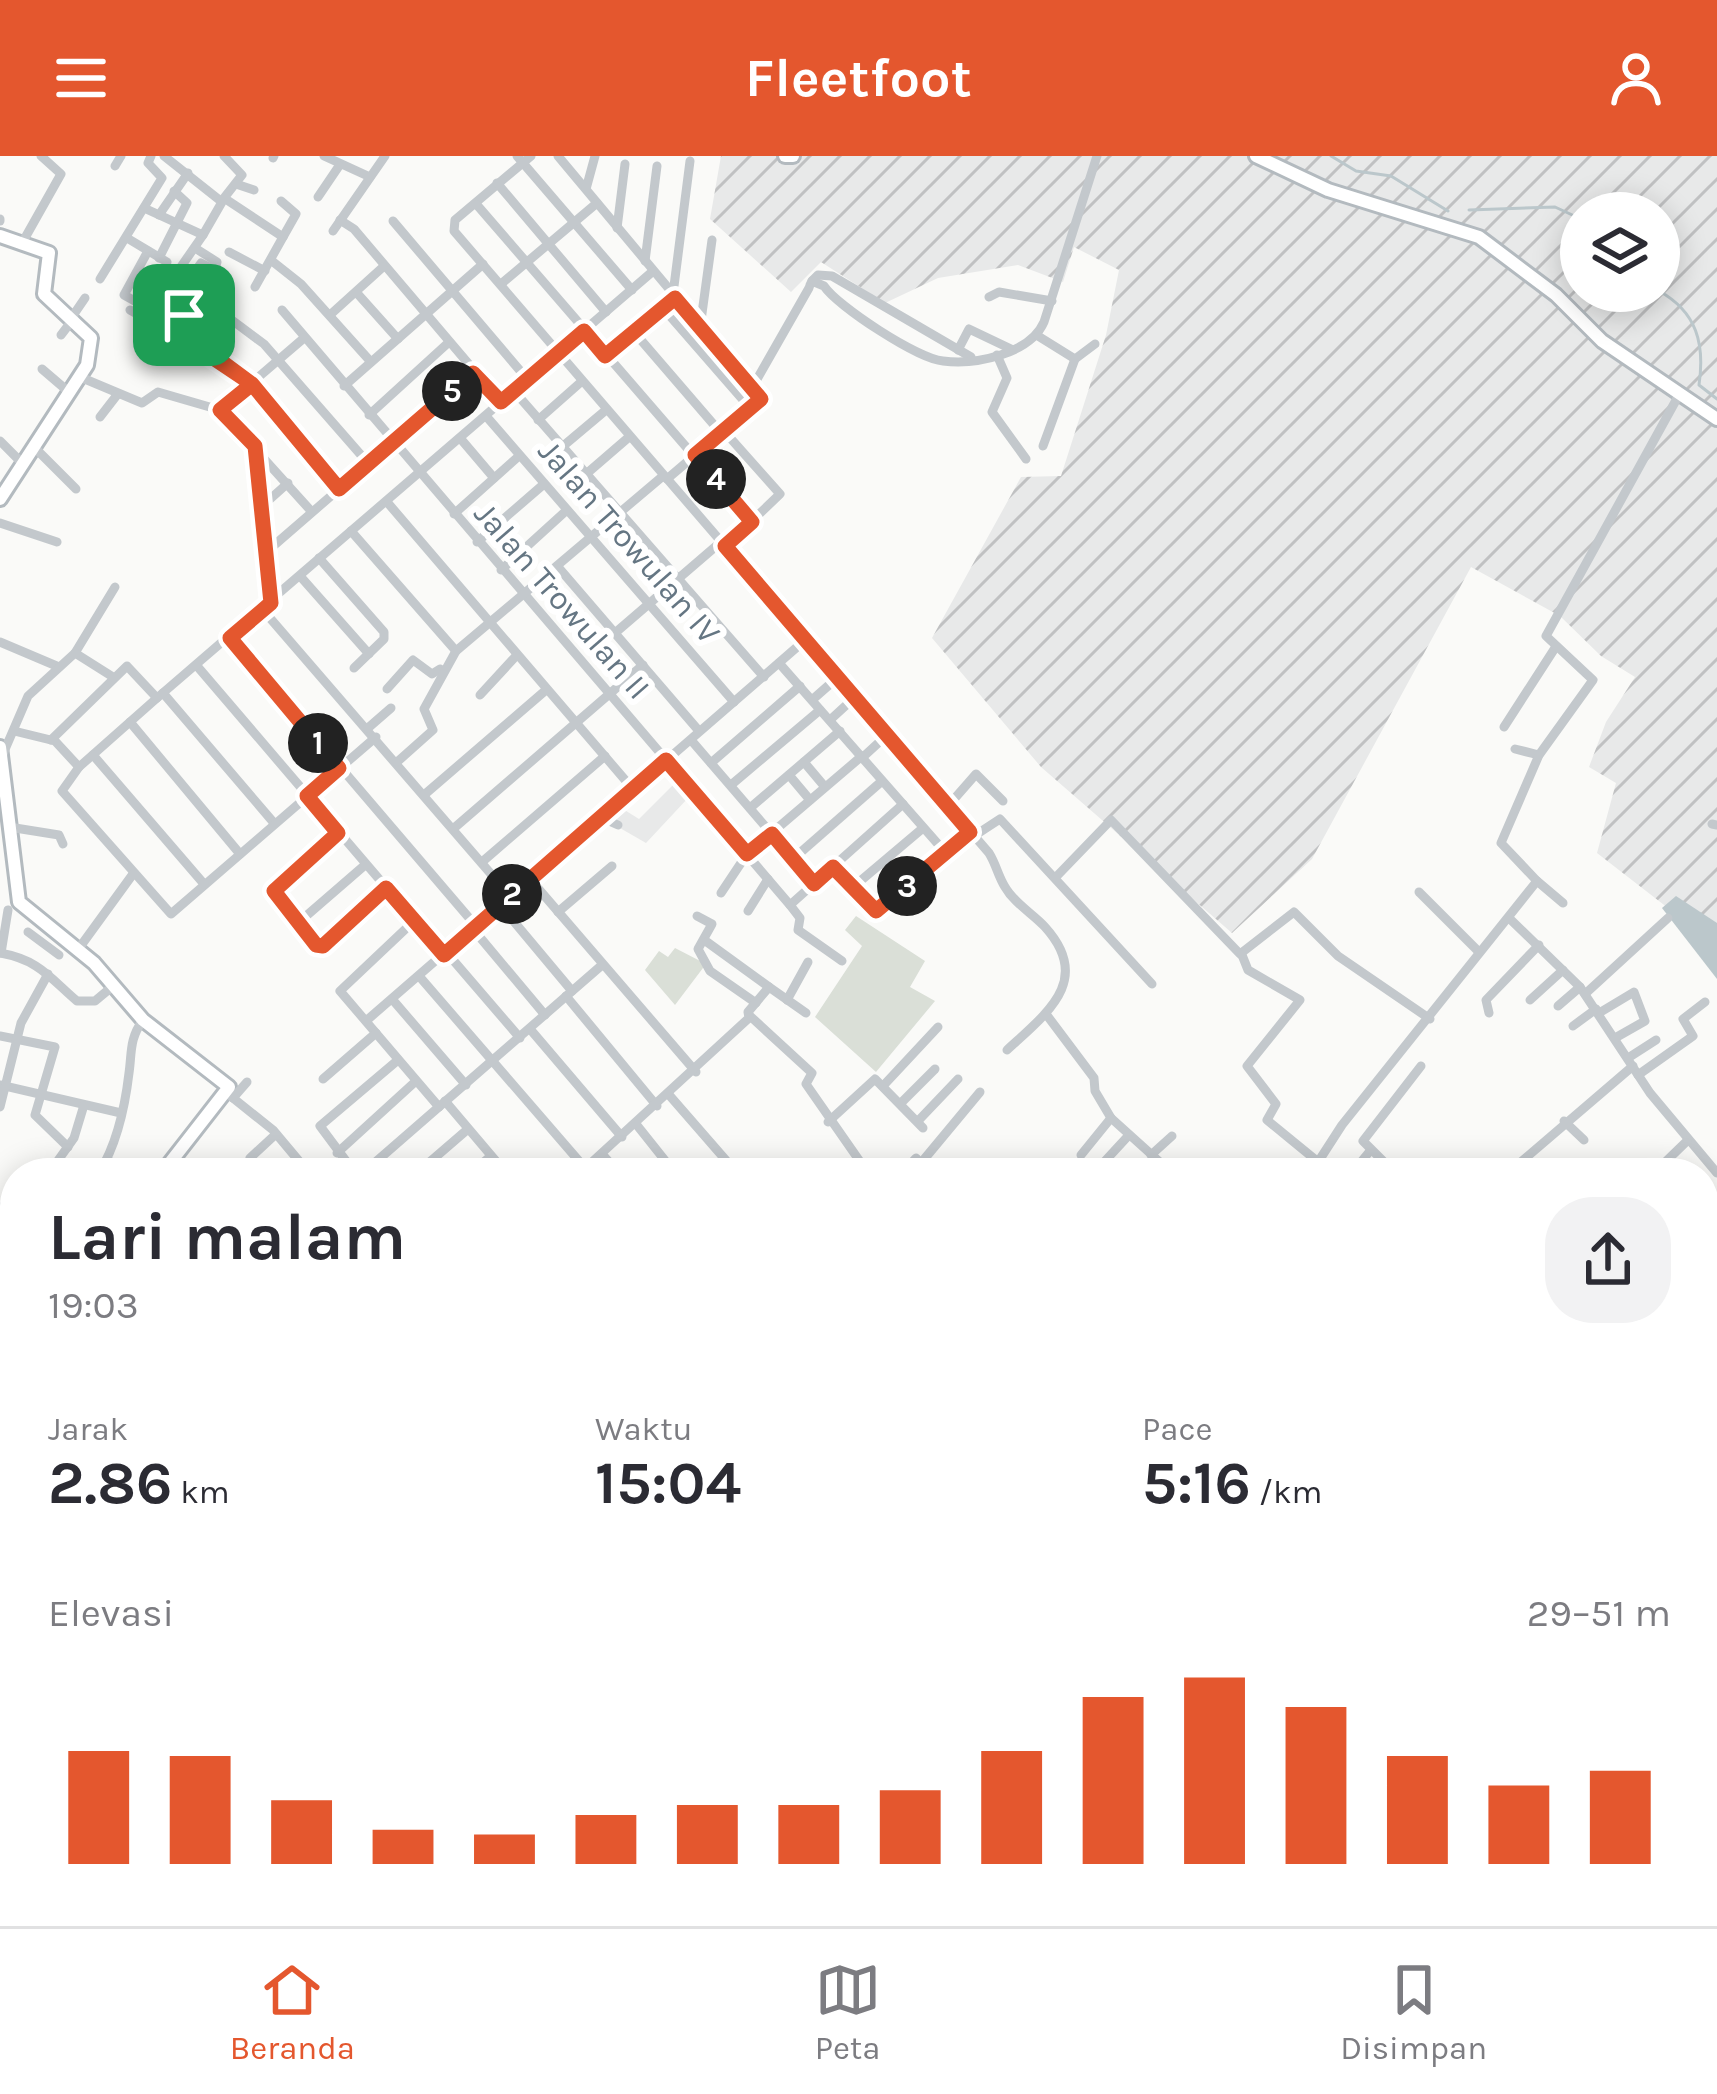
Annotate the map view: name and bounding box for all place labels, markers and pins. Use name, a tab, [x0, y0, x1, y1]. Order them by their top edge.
pin	[133, 264, 235, 366]
pin: 5	[422, 361, 482, 421]
pin: 4	[686, 449, 746, 509]
pin: 1	[288, 713, 348, 773]
pin: 3	[877, 856, 937, 916]
pin: 2	[482, 864, 542, 924]

